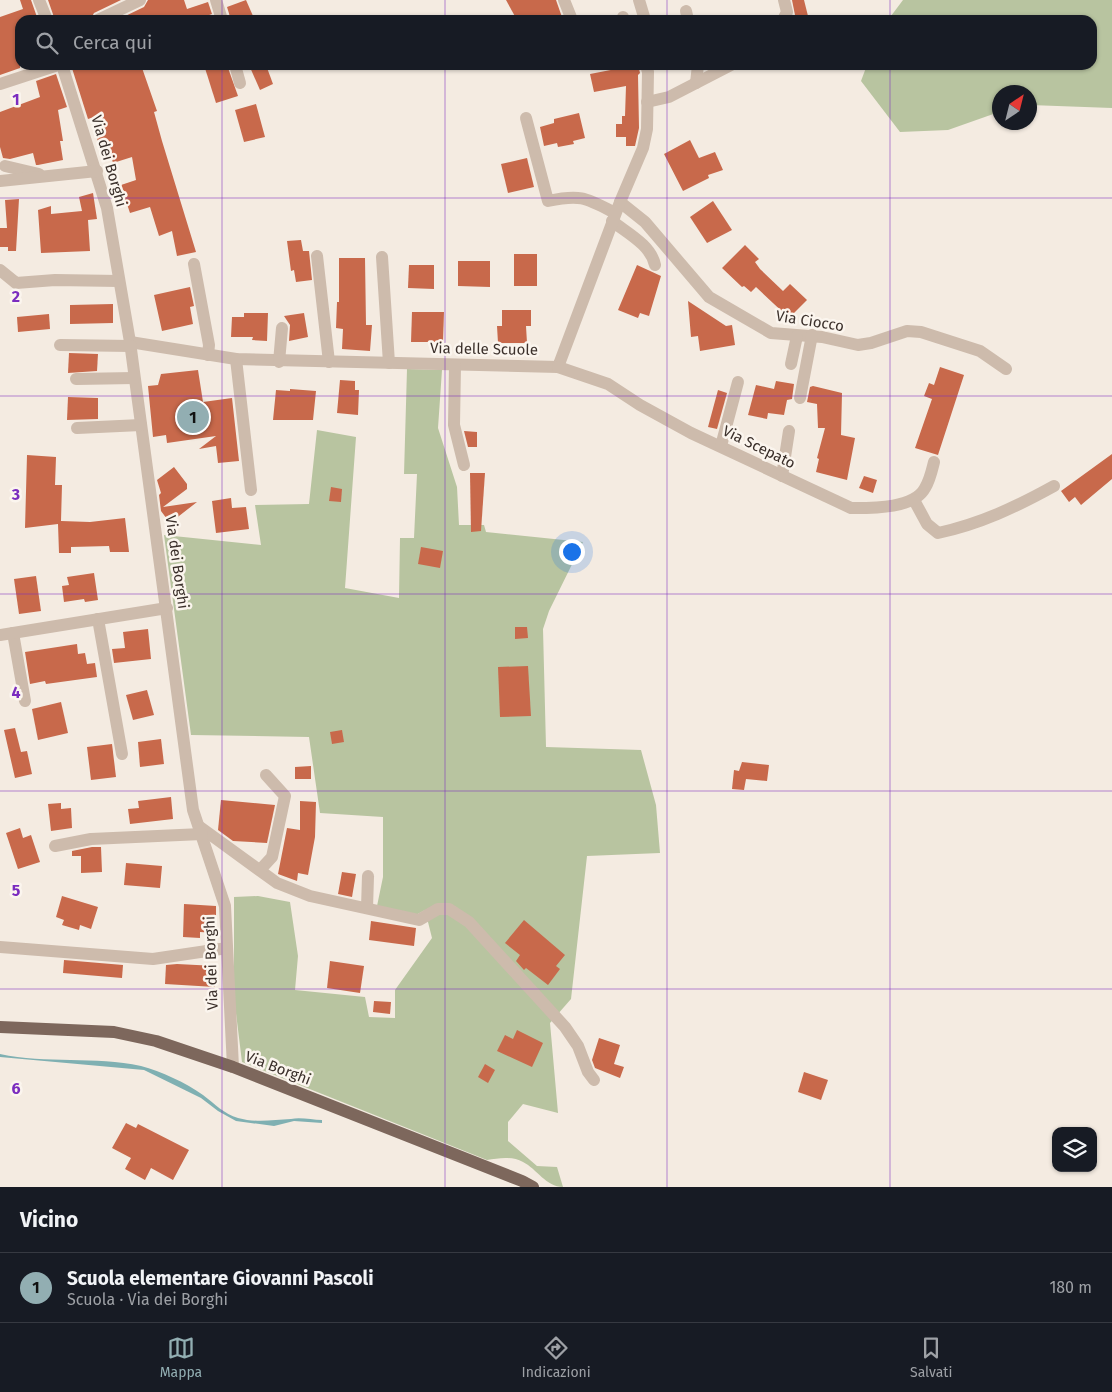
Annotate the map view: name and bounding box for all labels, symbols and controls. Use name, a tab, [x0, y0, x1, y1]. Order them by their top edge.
search box	[15, 15, 1097, 70]
icon: search	[33, 29, 61, 57]
text: Cerca qui	[73, 31, 152, 54]
north arrow	[992, 85, 1037, 130]
text: 1	[12, 90, 20, 109]
street label: Via dei Borghi	[87, 113, 131, 209]
text: 2	[12, 287, 20, 306]
street label: Via Ciocco	[775, 307, 845, 335]
street label: Via delle Scuole	[430, 339, 538, 359]
pin: 1	[177, 398, 209, 436]
street label: Via Scepato	[720, 422, 798, 472]
text: 3	[11, 485, 20, 504]
street label: Via dei Borghi	[162, 514, 192, 610]
your location	[559, 539, 585, 565]
text: 4	[11, 683, 21, 702]
text: 5	[12, 881, 21, 900]
street label: Via dei Borghi	[200, 916, 222, 1010]
street label: Via Borghi	[243, 1047, 313, 1089]
text: 6	[11, 1079, 21, 1098]
map controls	[1052, 1127, 1097, 1172]
button: layers	[1052, 1127, 1097, 1172]
text: Vicino	[20, 1207, 78, 1233]
text: Scuola elementare Giovanni Pascoli	[67, 1267, 374, 1290]
text: 1	[32, 1278, 40, 1297]
text: 180 m	[1049, 1278, 1092, 1297]
text: Scuola · Via dei Borghi	[67, 1290, 228, 1309]
tab: Mappa	[160, 1334, 202, 1381]
tab: Indicazioni	[522, 1334, 591, 1381]
tab: Salvati	[910, 1334, 952, 1381]

